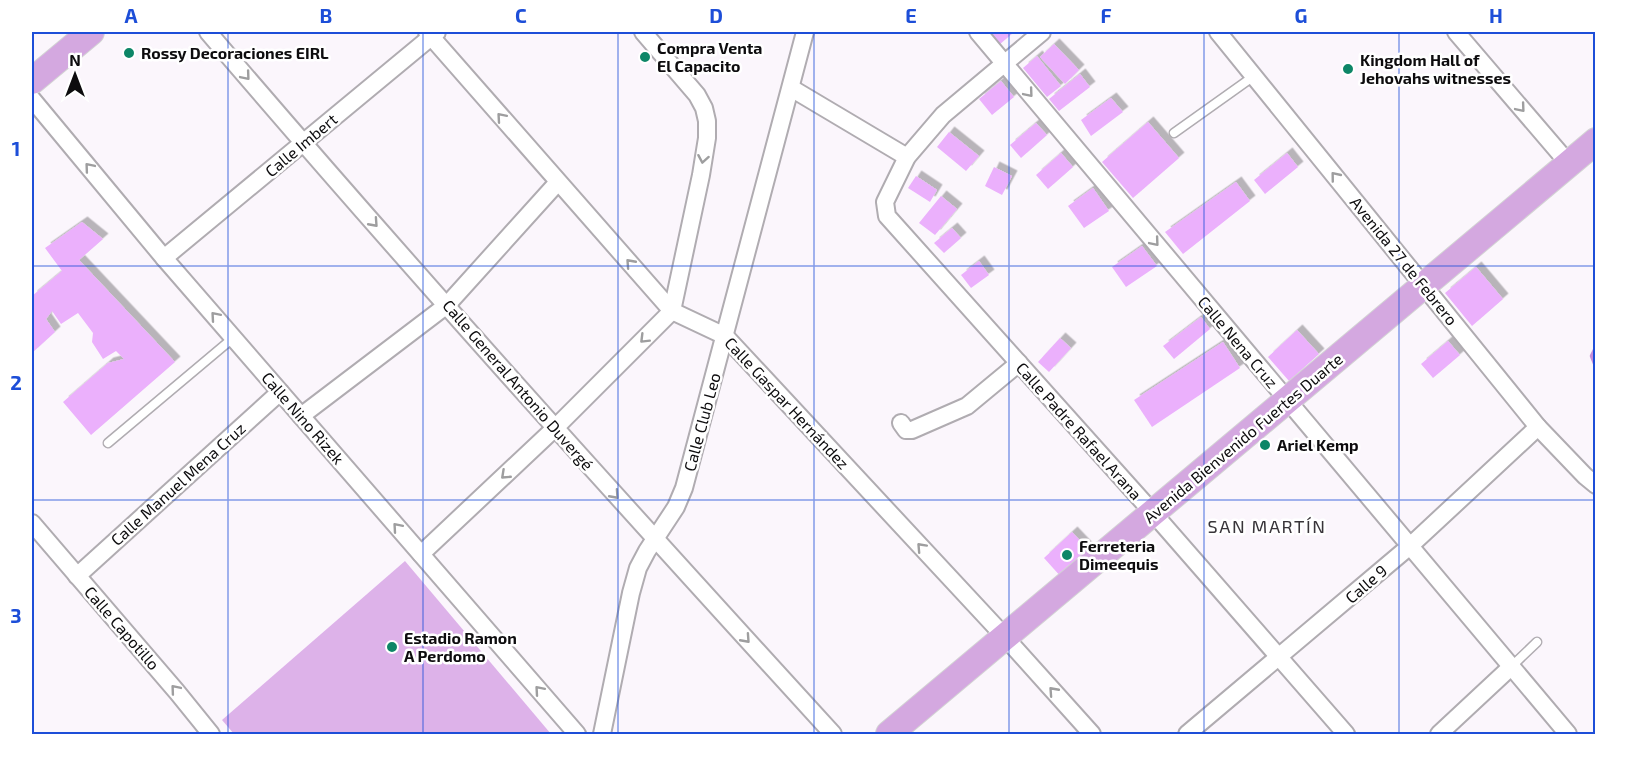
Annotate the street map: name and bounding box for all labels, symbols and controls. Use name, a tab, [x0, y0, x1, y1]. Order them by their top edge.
text: A	[124, 3, 138, 27]
text: B	[320, 3, 332, 27]
text: C	[515, 3, 527, 27]
text: D	[709, 3, 723, 27]
text: E	[905, 3, 917, 27]
text: F	[1100, 3, 1112, 27]
text: G	[1295, 3, 1307, 27]
text: H	[1489, 3, 1503, 27]
place label: Compra Venta El Capacito	[657, 38, 763, 75]
place label: Rossy Decoraciones EIRL	[141, 43, 329, 63]
north arrow	[45, 45, 105, 105]
marker: Rossy Decoraciones EIRL	[122, 46, 136, 60]
text: N	[69, 50, 81, 69]
marker: Compra Venta El Capacito	[638, 50, 652, 64]
place label: Kingdom Hall of Jehovahs witnesses	[1360, 50, 1511, 87]
marker: Kingdom Hall of Jehovahs witnesses	[1341, 62, 1355, 76]
one-way arrow	[239, 69, 250, 80]
one-way arrow	[1022, 86, 1033, 97]
one-way arrow	[1514, 101, 1525, 112]
street label: Calle Imbert	[261, 109, 340, 180]
one-way arrow	[497, 113, 508, 124]
text: 1	[12, 136, 20, 160]
one-way arrow	[697, 153, 710, 163]
one-way arrow	[85, 163, 96, 174]
one-way arrow	[1332, 172, 1343, 183]
street label: Avenida 27 de Febrero	[1347, 193, 1462, 329]
one-way arrow	[367, 216, 378, 227]
one-way arrow	[1147, 235, 1158, 246]
one-way arrow	[626, 259, 637, 270]
street label: Calle Nena Cruz	[1194, 292, 1282, 391]
street label: Calle General Antonio Duvergé	[439, 296, 598, 474]
one-way arrow	[211, 312, 222, 323]
one-way arrow	[640, 332, 651, 343]
street label: Calle Gaspar Hernández	[721, 333, 853, 472]
street label: Avenida Bienvenido Fuertes Duarte	[1139, 349, 1346, 526]
street label: Calle Padre Rafael Arana	[1013, 358, 1146, 503]
street label: Calle Nino Rizek	[258, 368, 348, 467]
text: 2	[10, 370, 22, 394]
street label: Calle Club Leo	[679, 371, 724, 473]
street label: Calle Manuel Mena Cruz	[107, 418, 249, 549]
place label: Ariel Kemp	[1277, 435, 1359, 454]
marker: Ariel Kemp	[1258, 438, 1272, 452]
one-way arrow	[501, 468, 512, 479]
one-way arrow	[608, 488, 619, 498]
district label: SAN MARTÍN	[1208, 515, 1326, 537]
one-way arrow	[393, 523, 404, 534]
place label: Ferreteria Dimeequis	[1079, 536, 1158, 573]
one-way arrow	[917, 543, 928, 554]
marker: Ferreteria Dimeequis	[1060, 548, 1074, 562]
street label: Calle 9	[1341, 560, 1390, 607]
street label: Calle Capotillo	[81, 582, 164, 673]
text: 3	[10, 603, 22, 627]
place label: Estadio Ramon A Perdomo	[404, 628, 517, 665]
one-way arrow	[739, 632, 750, 643]
marker: Estadio Ramon A Perdomo	[385, 640, 399, 654]
one-way arrow	[171, 685, 182, 696]
one-way arrow	[535, 686, 546, 697]
one-way arrow	[1049, 687, 1060, 698]

